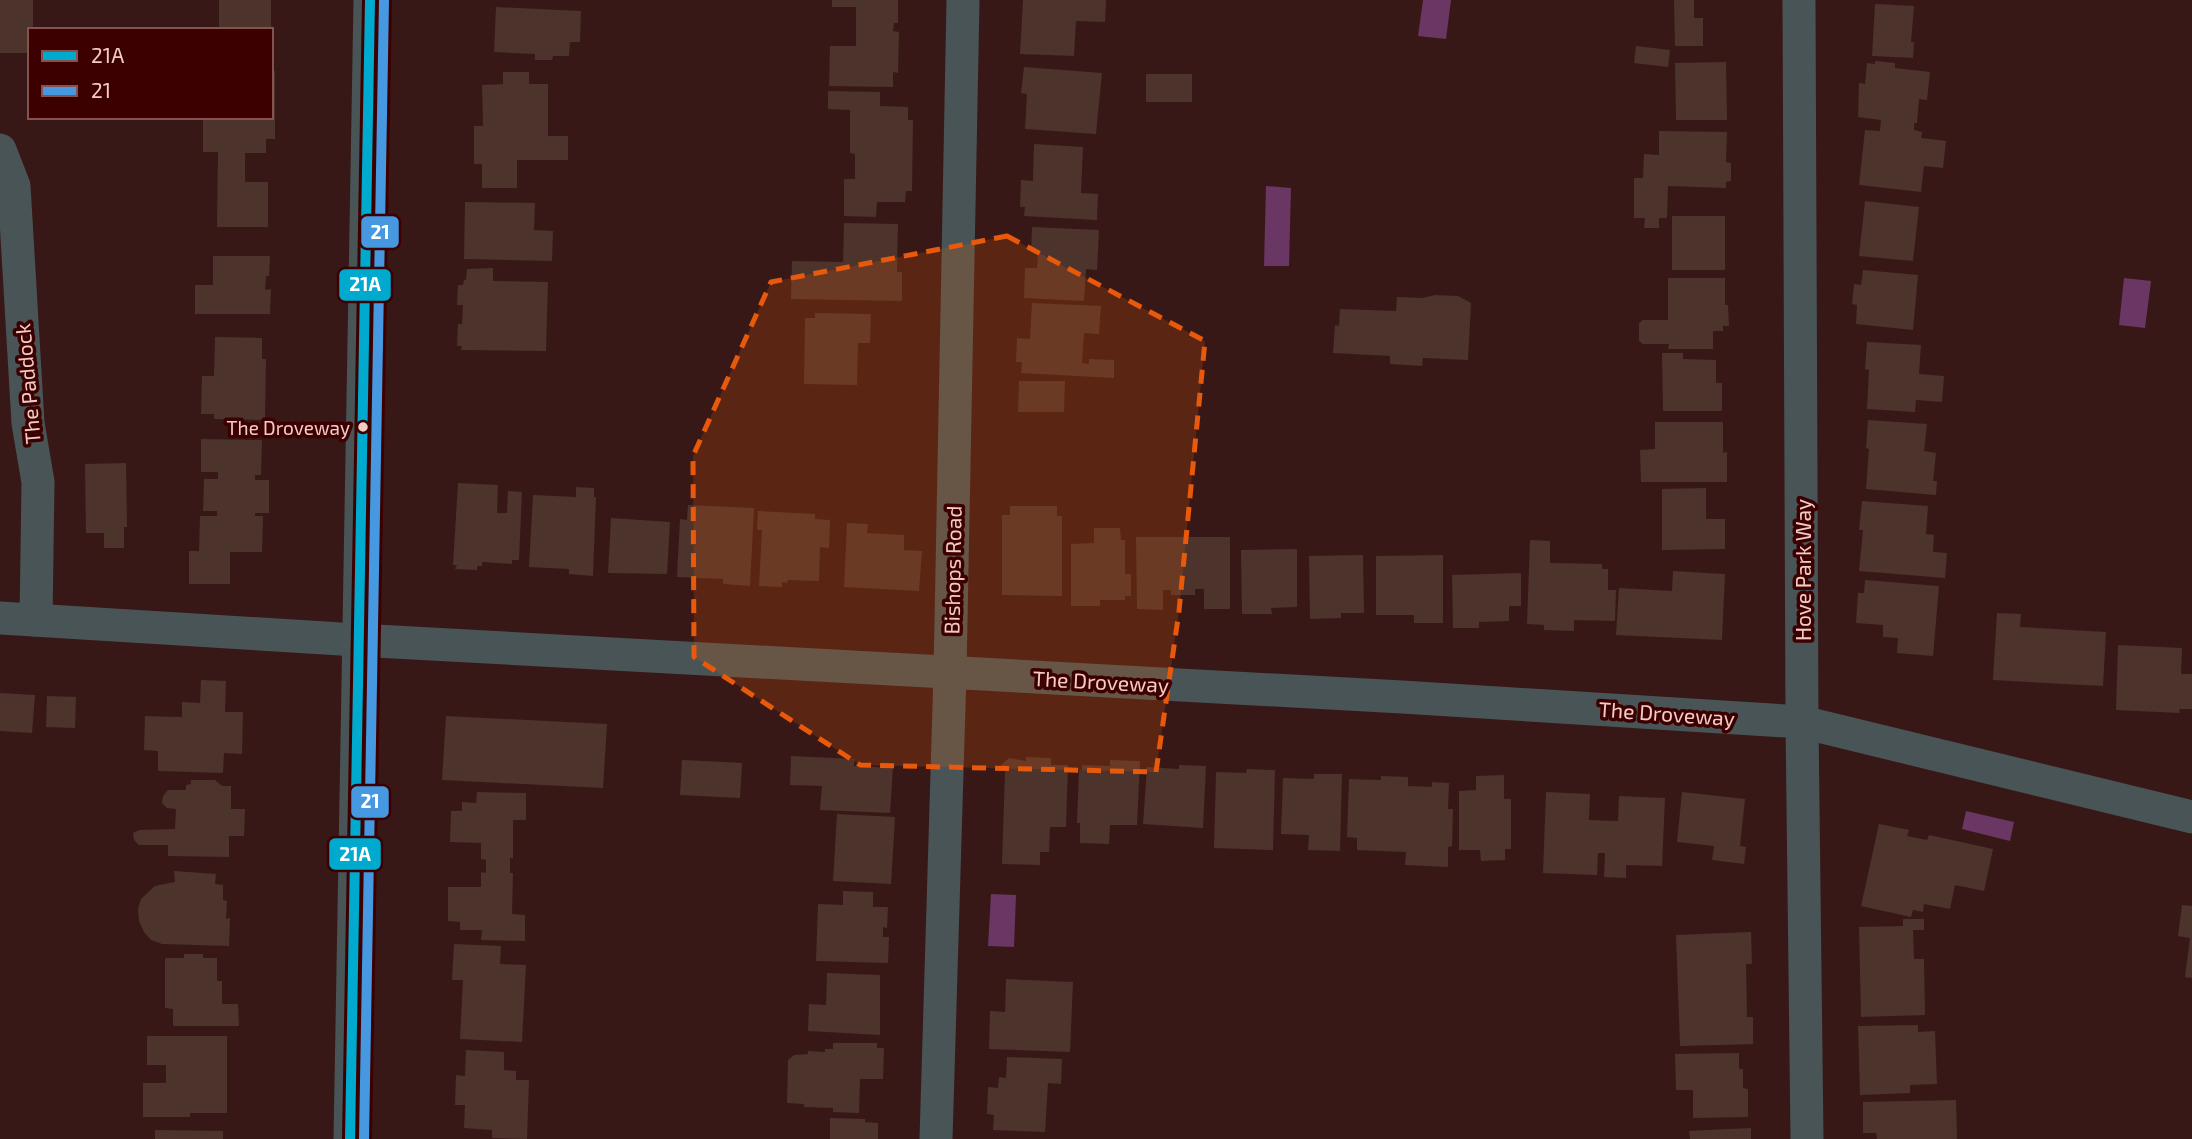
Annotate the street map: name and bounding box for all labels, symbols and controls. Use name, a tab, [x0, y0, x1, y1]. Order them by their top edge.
legend	[28, 28, 273, 119]
text: 21A	[91, 42, 124, 67]
text: 21	[91, 77, 111, 102]
line badge: 21	[360, 215, 400, 249]
text: 21	[370, 220, 390, 243]
line badge: 21A	[338, 268, 392, 302]
text: 21A	[349, 272, 381, 295]
street label: The Paddock	[9, 322, 45, 445]
place label: The Droveway	[227, 416, 350, 439]
marker: The Droveway	[356, 420, 370, 434]
street label: Hove Park Way	[1790, 499, 1815, 641]
street label: Bishops Road	[938, 505, 966, 635]
street label: The Droveway	[1032, 665, 1170, 697]
street label: The Droveway	[1598, 696, 1736, 730]
line badge: 21	[350, 785, 390, 819]
text: 21	[360, 789, 380, 812]
line badge: 21A	[328, 837, 382, 871]
text: 21A	[339, 842, 371, 865]

